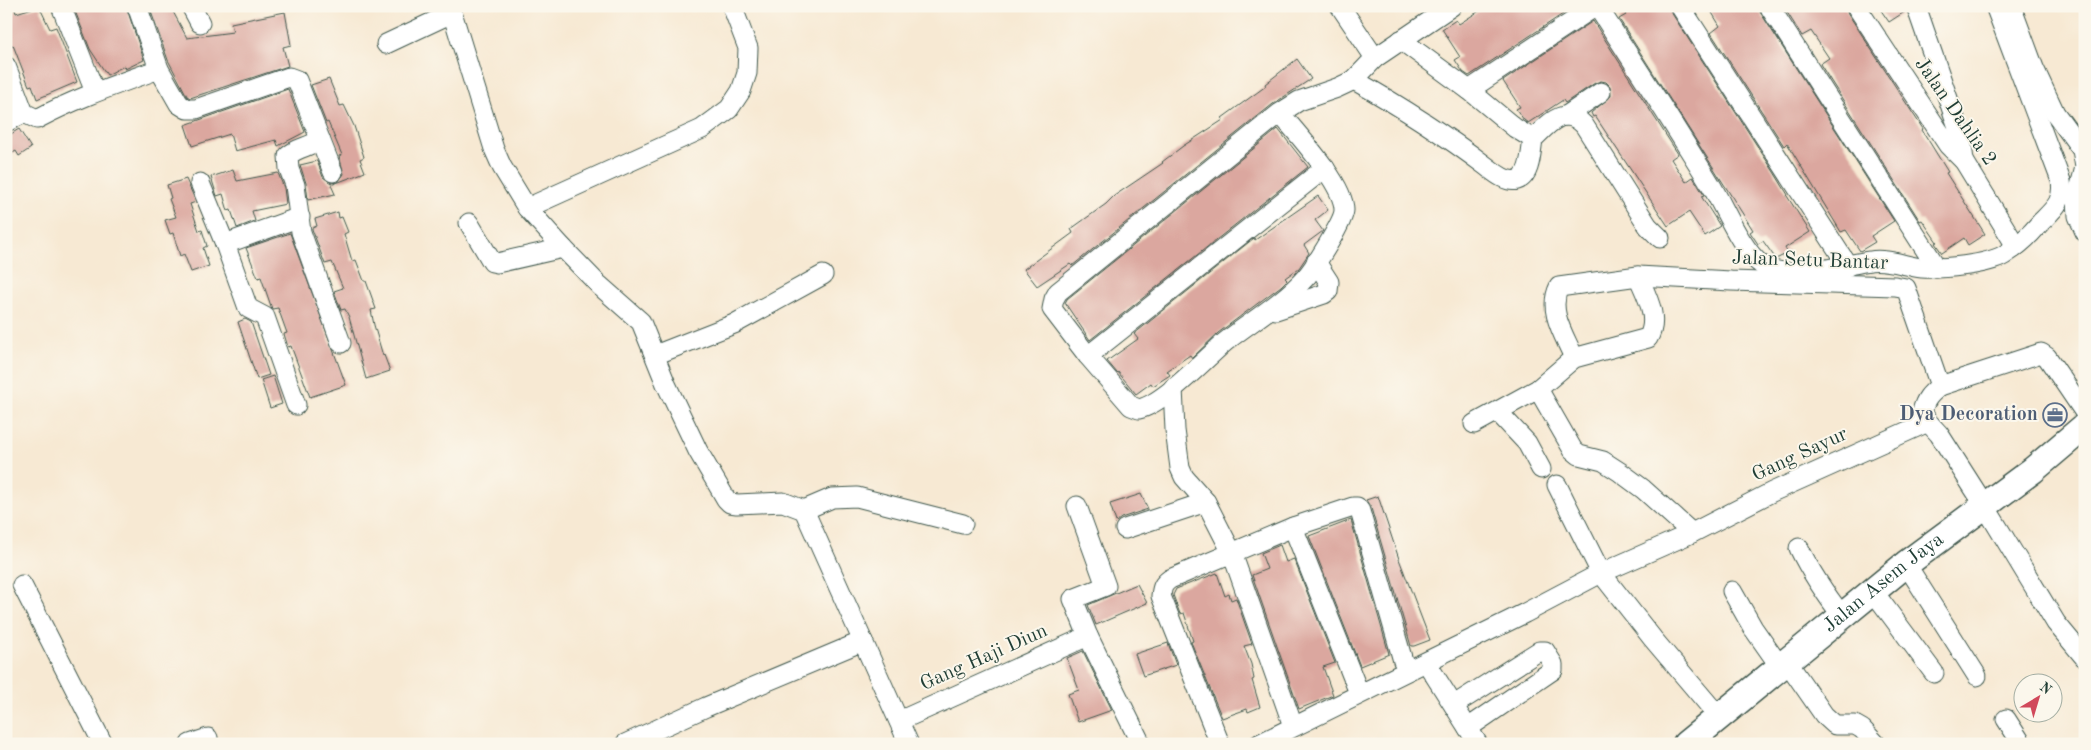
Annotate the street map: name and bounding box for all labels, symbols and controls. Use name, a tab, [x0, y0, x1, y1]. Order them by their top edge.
street label: Jalan Dahlia 2	[1910, 54, 2000, 170]
street label: Jalan Setu Bantar	[1731, 248, 1889, 274]
office icon: Dya Decoration	[2042, 402, 2068, 428]
place label: Dya Decoration	[1899, 405, 2038, 425]
street label: Gang Sayur	[1749, 424, 1851, 486]
street label: Jalan Asem Jaya	[1820, 529, 1948, 637]
street label: Gang Haji Diun	[917, 621, 1051, 695]
north arrow	[2014, 672, 2064, 722]
text: N	[2037, 680, 2054, 698]

